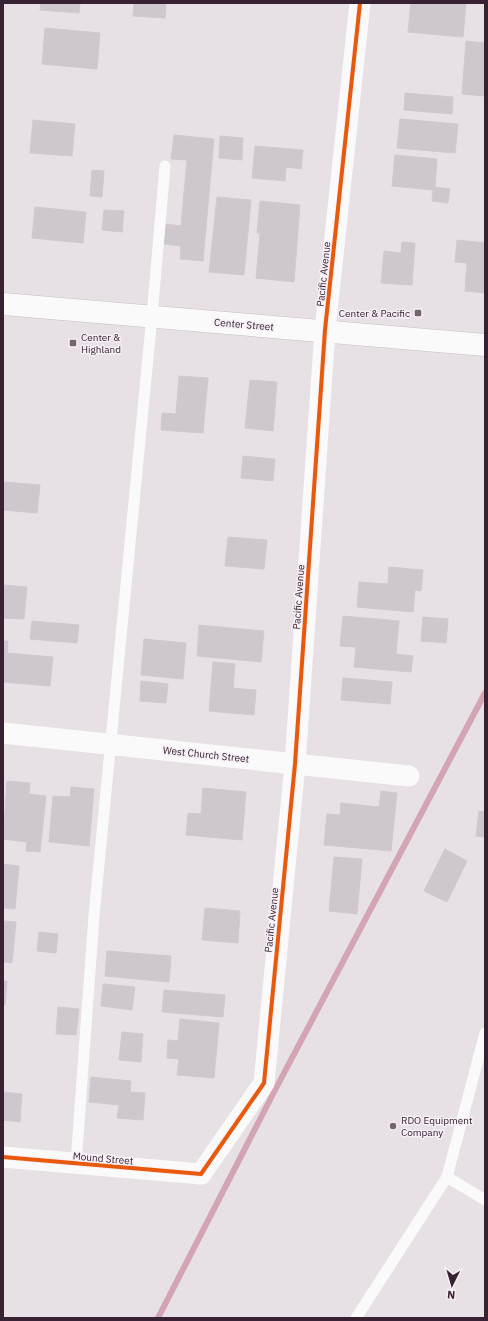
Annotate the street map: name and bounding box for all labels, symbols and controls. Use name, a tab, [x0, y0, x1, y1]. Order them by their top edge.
street label: Pacific Avenue	[314, 240, 333, 307]
place label: Center & Pacific	[339, 307, 410, 320]
marker: Center & Pacific	[413, 308, 423, 318]
street label: Center Street	[214, 315, 275, 334]
place label: Center & Highland	[81, 331, 121, 356]
marker: Center & Highland	[68, 338, 78, 348]
street label: Pacific Avenue	[290, 564, 307, 630]
street label: West Church Street	[162, 744, 250, 766]
street label: Pacific Avenue	[262, 886, 281, 953]
place label: RDO Equipment Company	[401, 1114, 473, 1139]
marker: RDO Equipment Company	[388, 1121, 398, 1131]
street label: Mound Street	[72, 1149, 134, 1168]
north arrow	[432, 1265, 472, 1305]
text: N	[447, 1288, 456, 1302]

